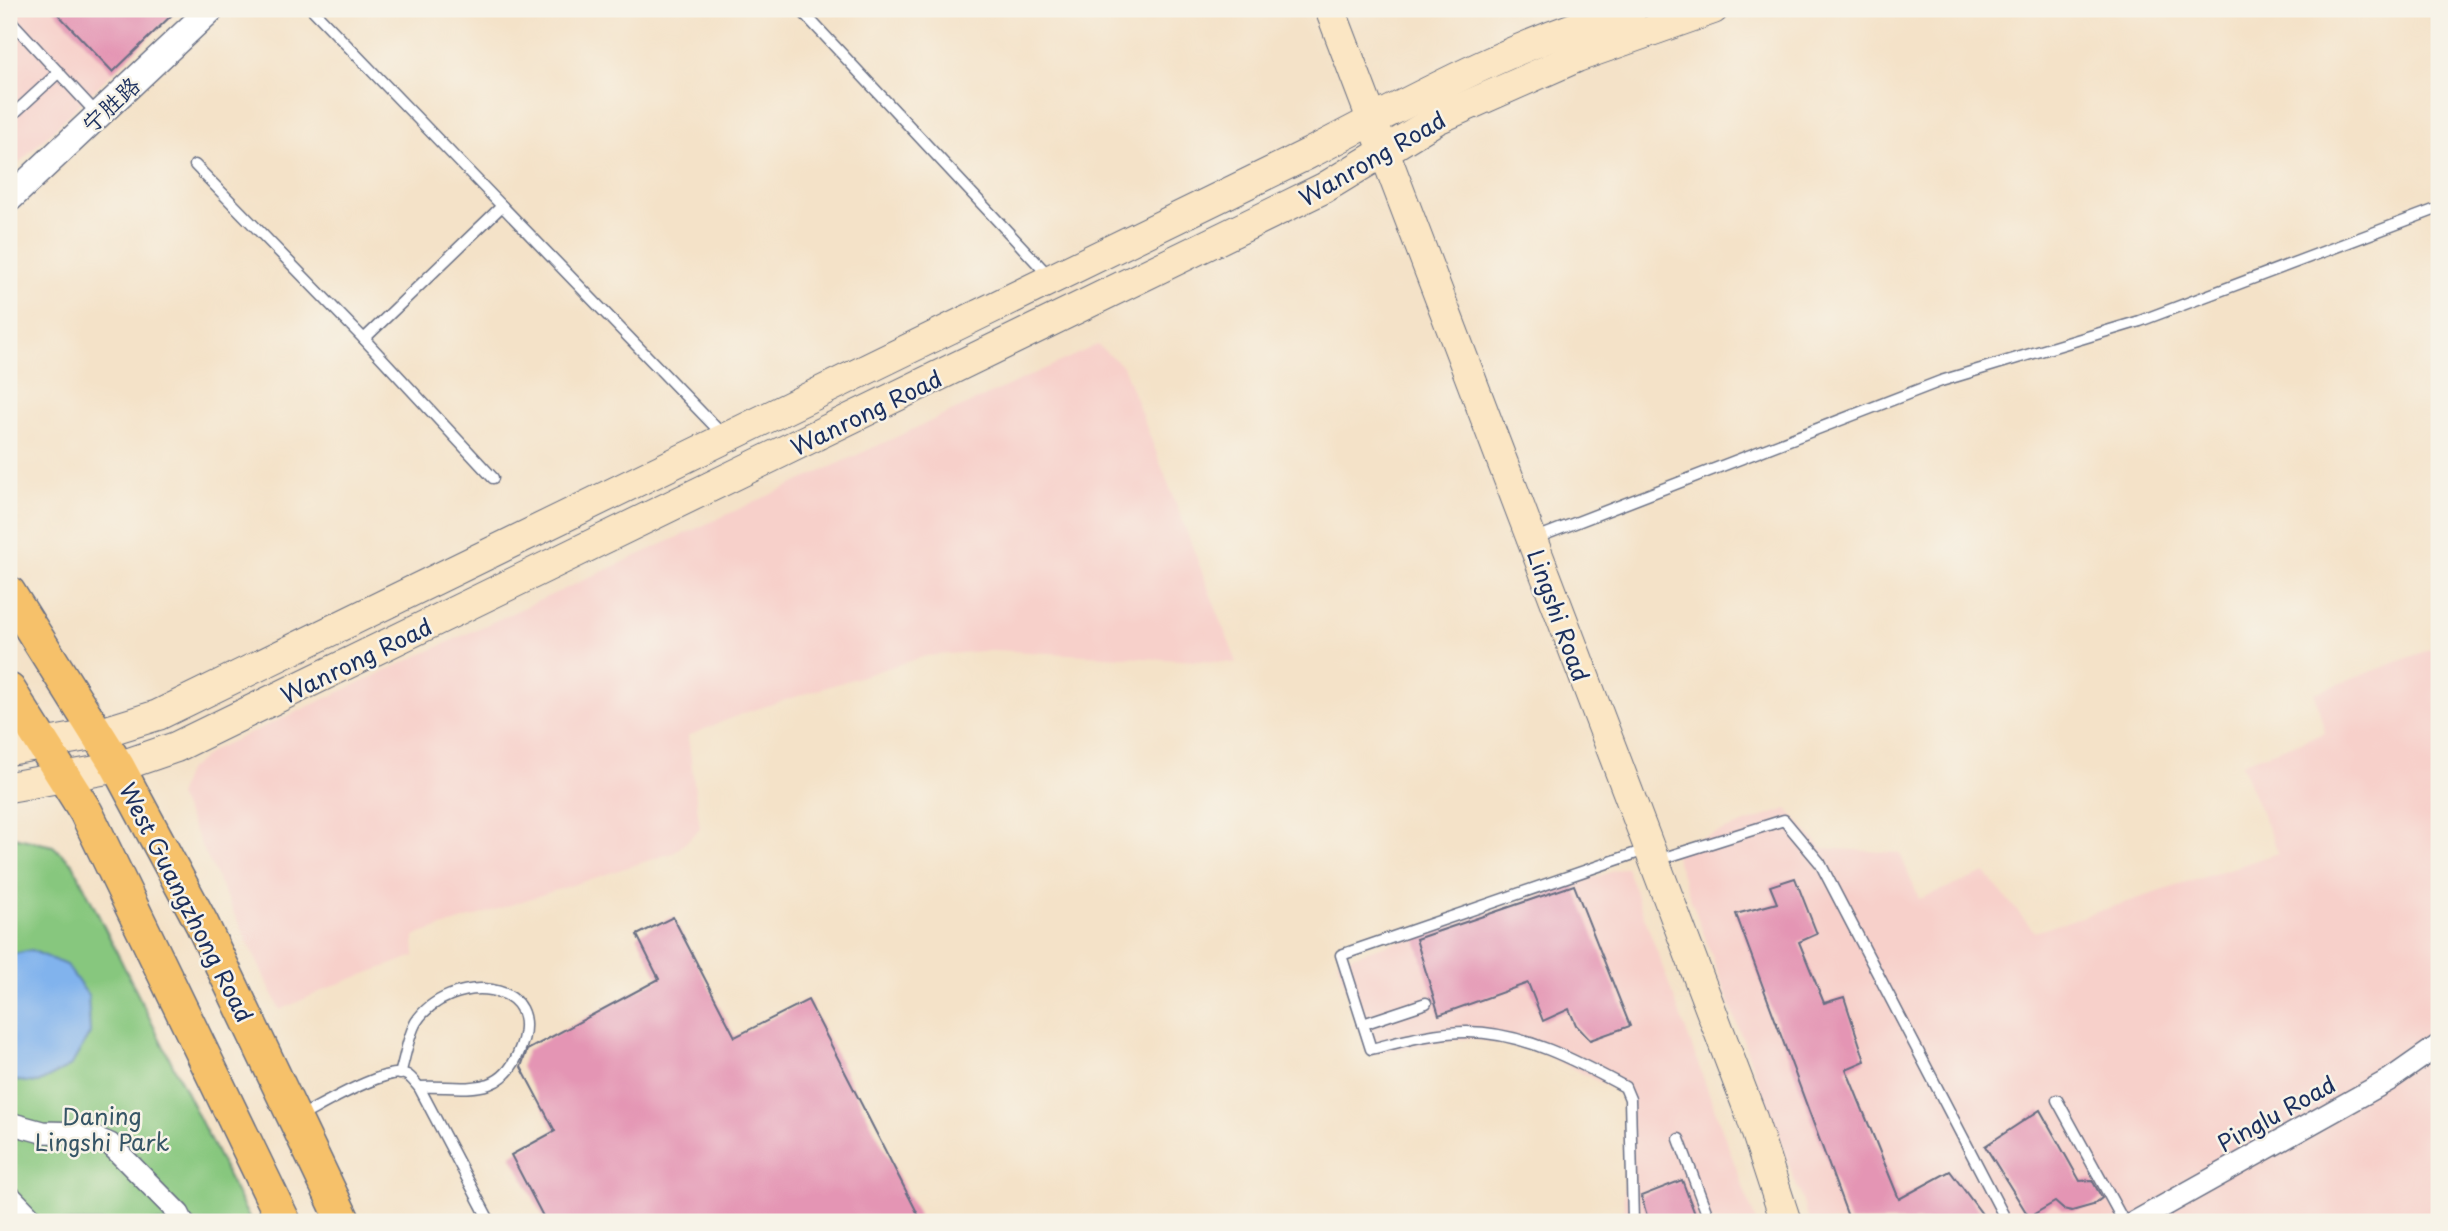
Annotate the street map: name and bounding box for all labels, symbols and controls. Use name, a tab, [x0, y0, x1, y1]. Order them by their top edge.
street label: 宁胜路	[73, 68, 147, 140]
street label: Wanrong Road	[1292, 102, 1452, 214]
street label: Wanrong Road	[784, 360, 948, 464]
street label: Lingshi Road	[1519, 544, 1599, 686]
street label: Wanrong Road	[274, 608, 438, 712]
street label: West Guangzhong Road	[111, 776, 263, 1028]
street label: Pinglu Road	[2210, 1066, 2342, 1160]
park label: Daning Lingshi Park	[34, 1098, 170, 1159]

